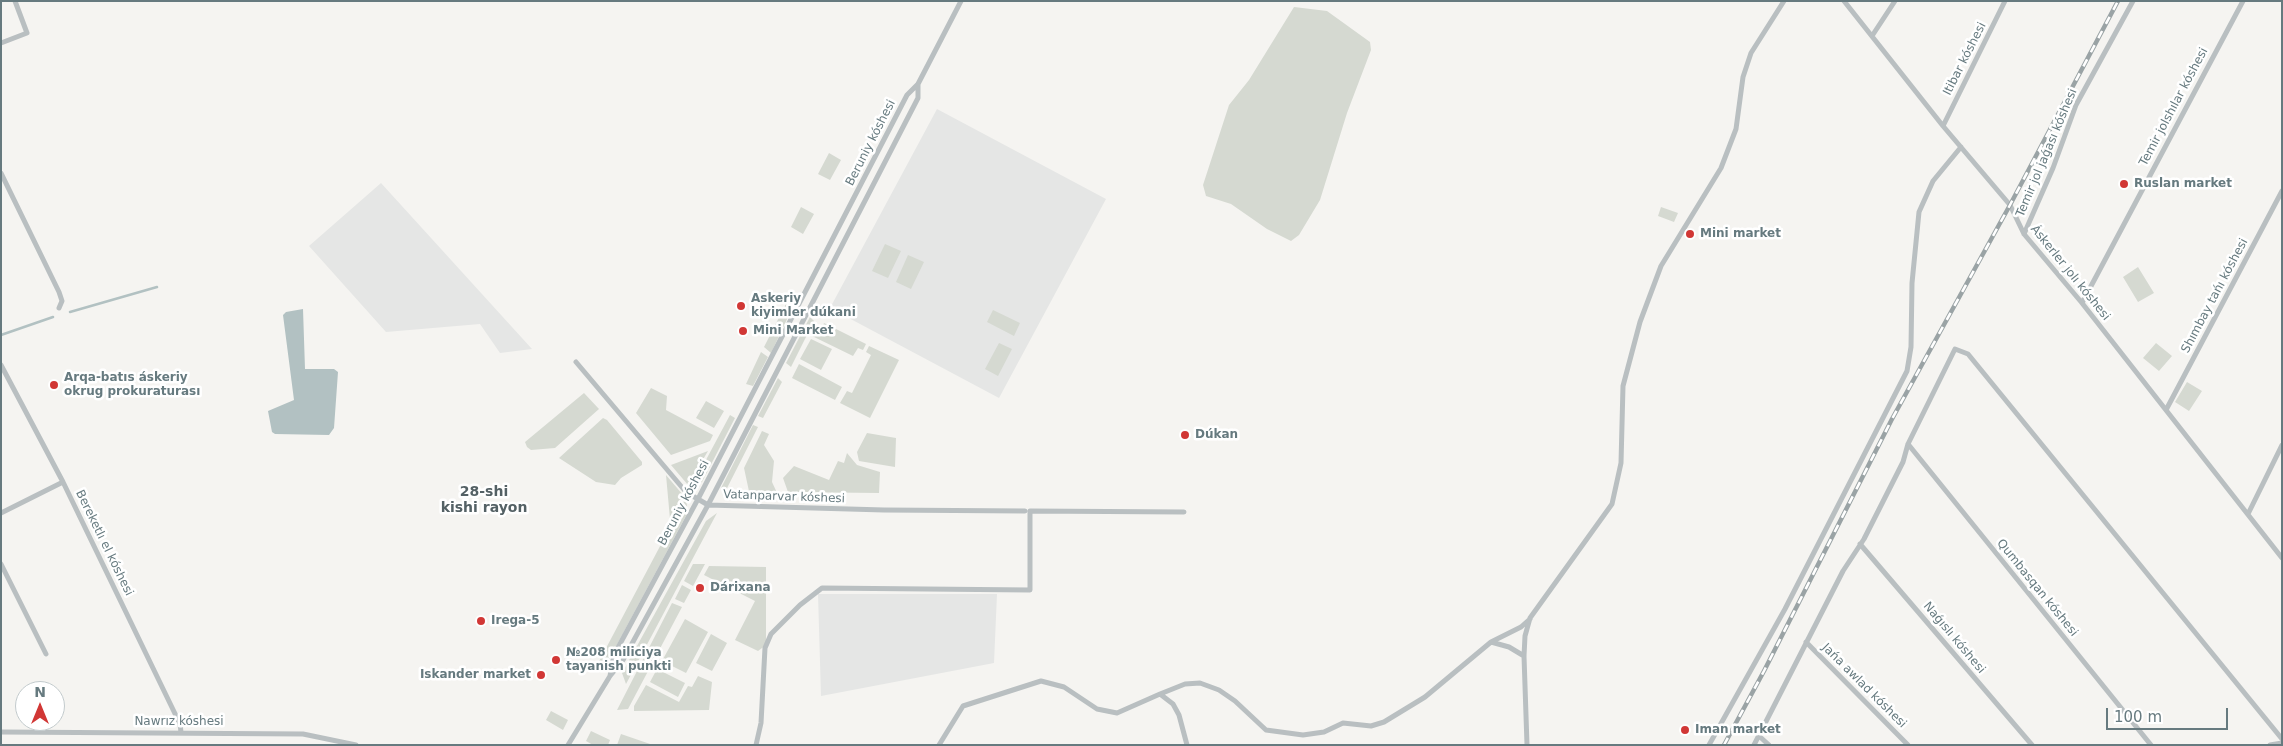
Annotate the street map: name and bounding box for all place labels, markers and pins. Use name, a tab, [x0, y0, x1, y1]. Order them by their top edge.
place label: Ruslan market	[2134, 177, 2232, 191]
marker: Ruslan market	[2118, 178, 2130, 190]
place label: Mini market	[1700, 227, 1781, 241]
marker: Mini market	[1684, 228, 1696, 240]
place label: Askeriy kiyimler dúkani	[751, 292, 856, 320]
marker: Askeriy kiyimler dúkani	[735, 300, 747, 312]
place label: Mini Market	[753, 324, 833, 338]
marker: Mini Market	[737, 325, 749, 337]
place label: Arqa-batıs áskeriy okrug prokuraturası	[64, 371, 200, 399]
marker: Arqa-batıs áskeriy okrug prokuraturası	[48, 379, 60, 391]
place label: Dúkan	[1195, 428, 1238, 442]
marker: Dúkan	[1179, 429, 1191, 441]
place label: Dárixana	[710, 581, 771, 595]
marker: Dárixana	[694, 582, 706, 594]
place label: Irega-5	[491, 614, 540, 628]
marker: Irega-5	[475, 615, 487, 627]
place label: №208 miliciya tayanish punkti	[566, 646, 671, 674]
marker: №208 miliciya tayanish punkti	[550, 654, 562, 666]
place label: Iskander market	[420, 668, 531, 682]
marker: Iskander market	[535, 669, 547, 681]
place label: Iman market	[1695, 723, 1781, 737]
marker: Iman market	[1679, 724, 1691, 736]

